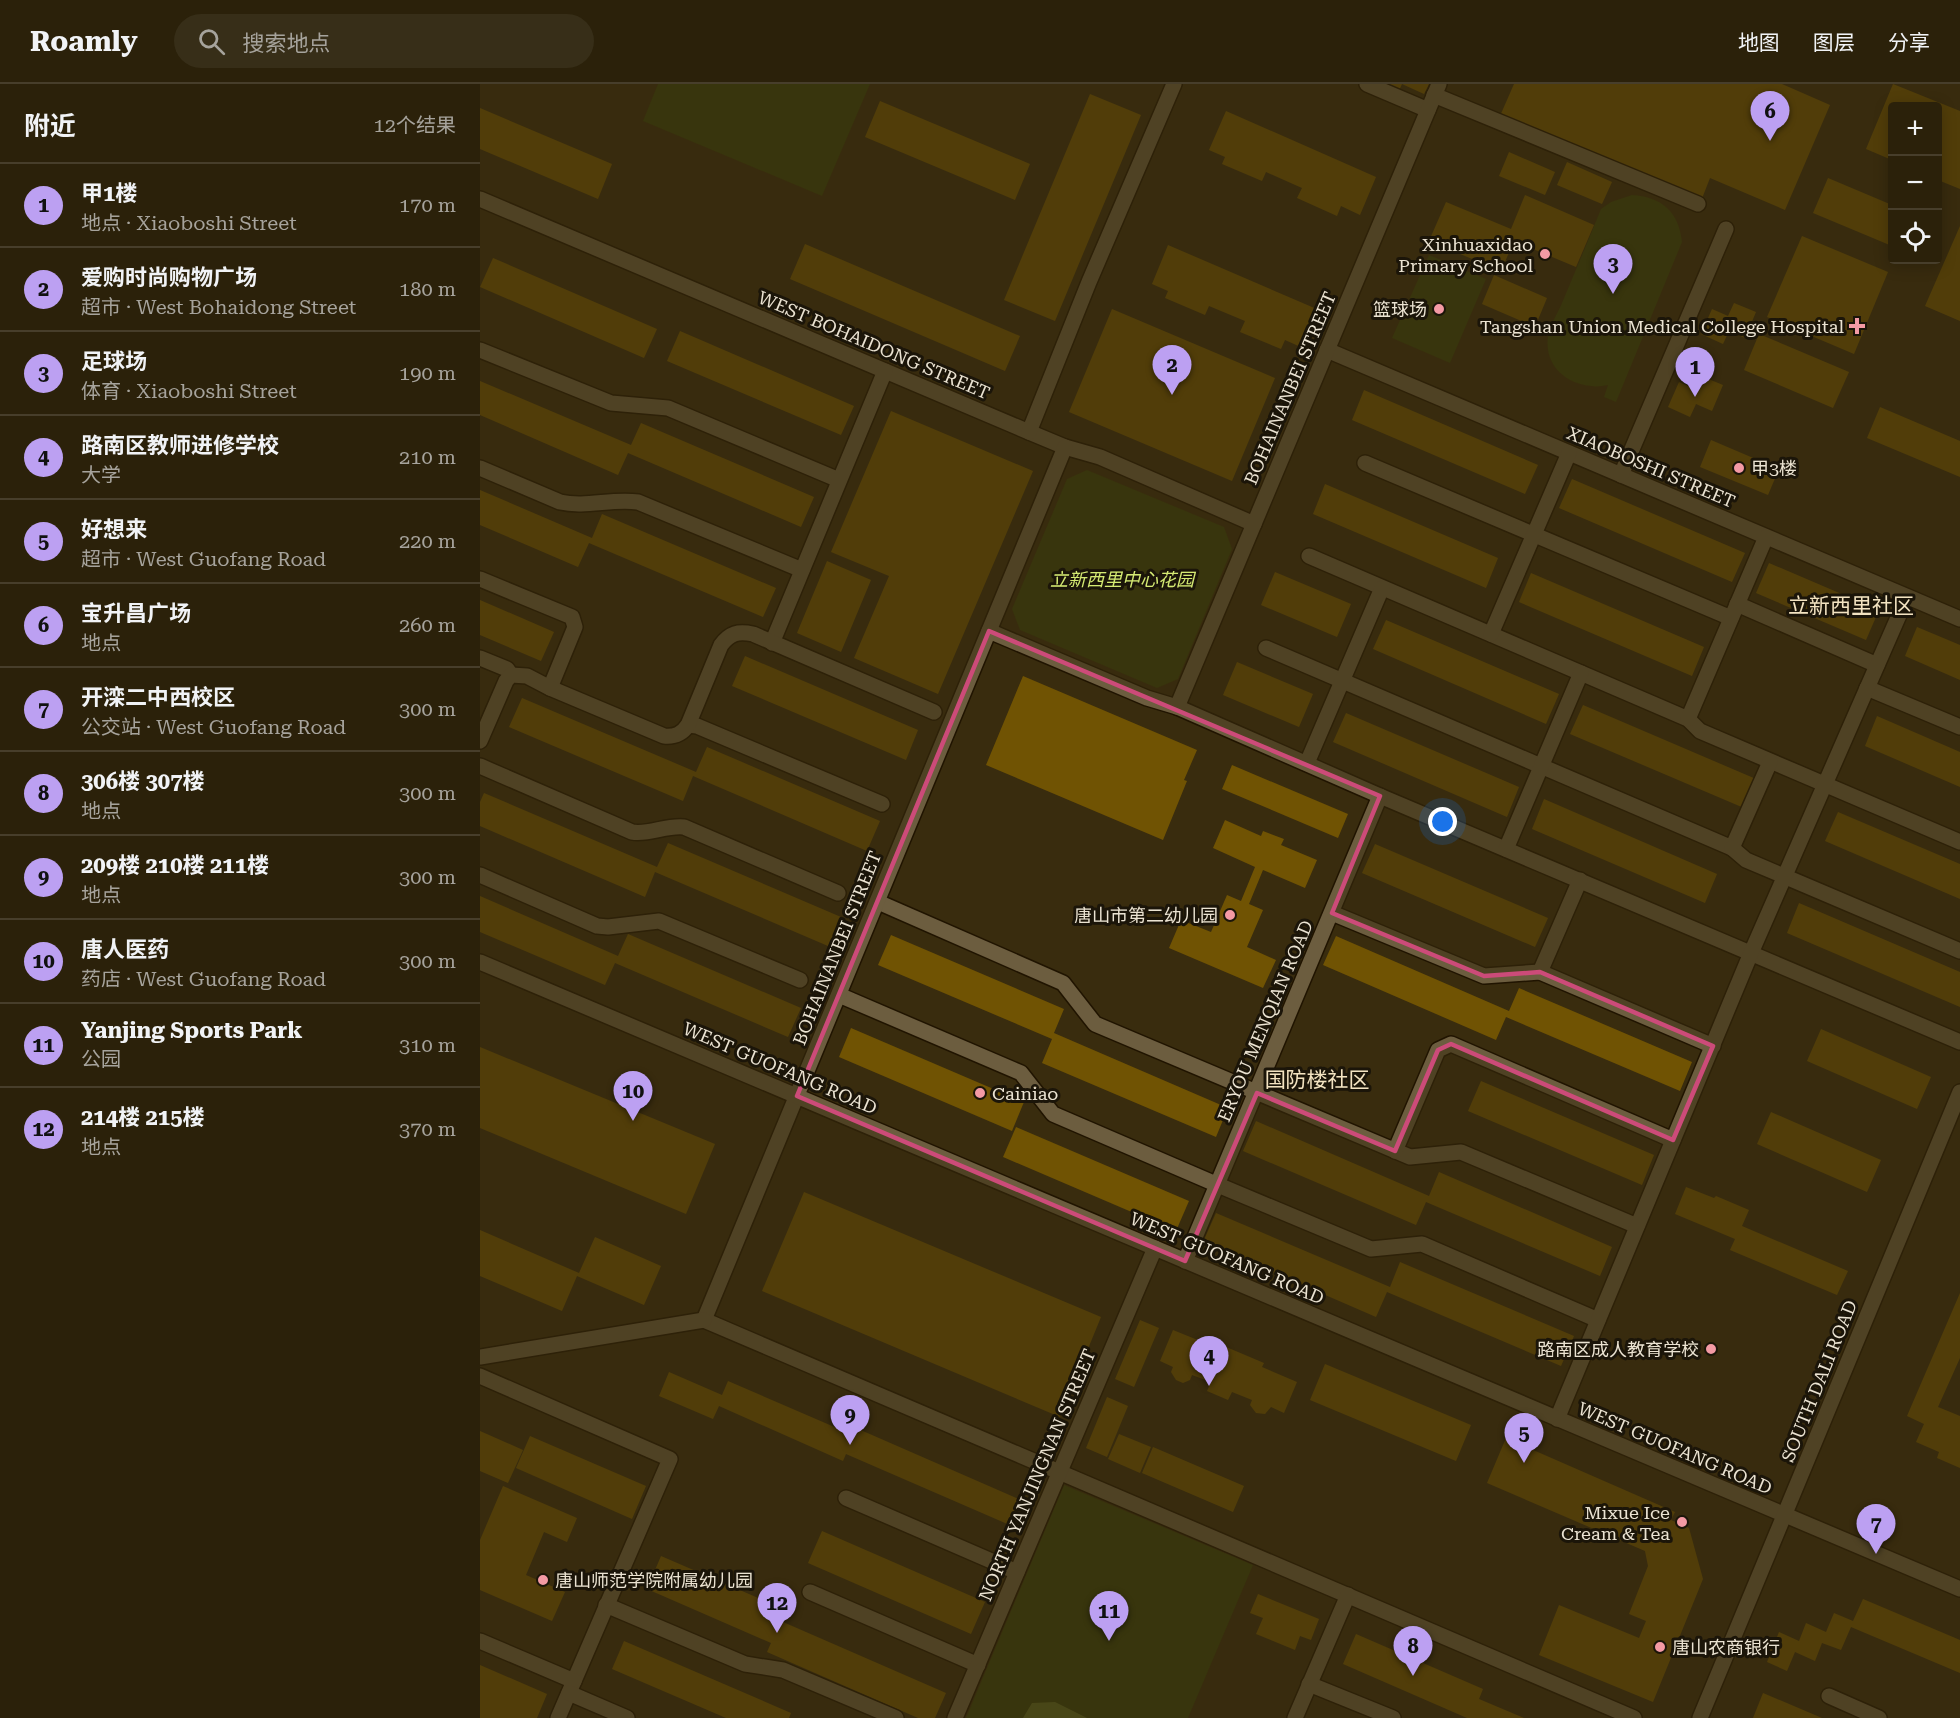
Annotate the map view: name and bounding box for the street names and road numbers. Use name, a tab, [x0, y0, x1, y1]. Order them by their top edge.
street label: WEST BOHAIDONG STREET	[755, 287, 993, 403]
street label: BOHAINANBEI STREET	[1240, 289, 1340, 487]
street label: XIAOBOSHI STREET	[1564, 422, 1738, 512]
street label: BOHAINANBEI STREET	[788, 848, 886, 1048]
street label: ERYOU MENQIAN ROAD	[1213, 917, 1317, 1125]
street label: WEST GUOFANG ROAD	[680, 1018, 880, 1118]
street label: WEST GUOFANG ROAD	[1127, 1208, 1327, 1308]
street label: SOUTH DALI ROAD	[1777, 1297, 1861, 1465]
street label: NORTH YANJINGNAN STREET	[974, 1346, 1100, 1604]
street label: WEST GUOFANG ROAD	[1575, 1398, 1775, 1498]

